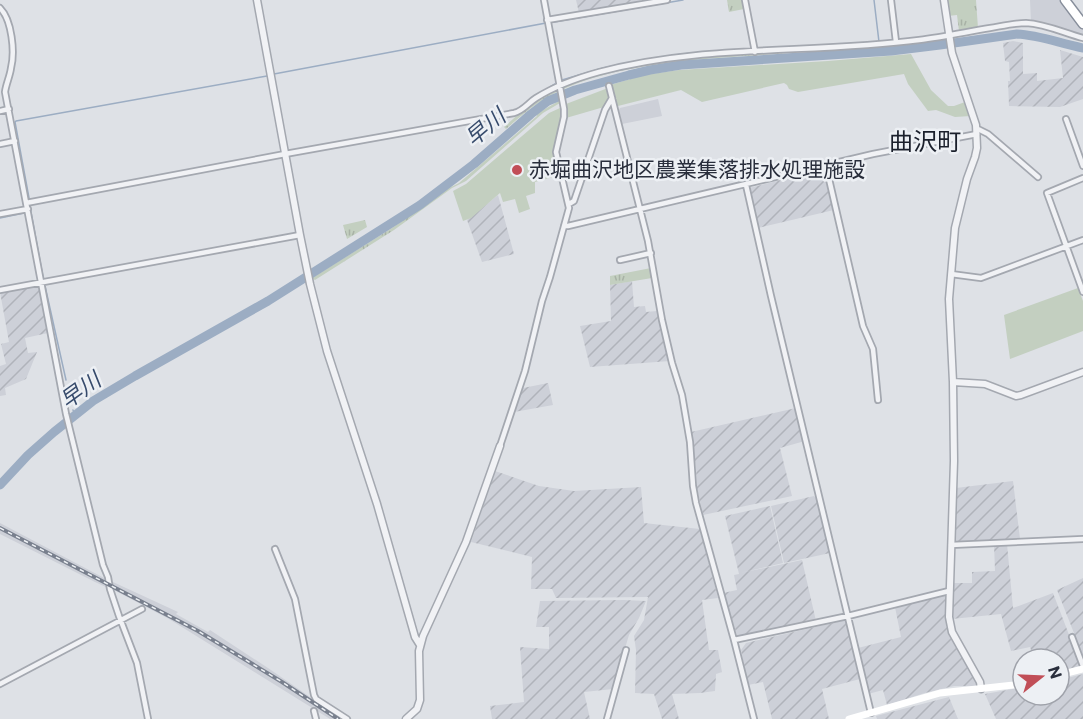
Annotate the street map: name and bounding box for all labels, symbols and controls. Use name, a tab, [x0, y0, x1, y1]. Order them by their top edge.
water label: 早川	[459, 101, 512, 151]
district label: 曲沢町	[889, 126, 961, 155]
place label: 赤堀曲沢地区農業集落排水処理施設	[529, 156, 865, 181]
marker: 赤堀曲沢地区農業集落排水処理施設	[510, 163, 524, 177]
water label: 早川	[54, 365, 107, 413]
north arrow	[1011, 647, 1071, 707]
text: N	[1045, 664, 1067, 681]

